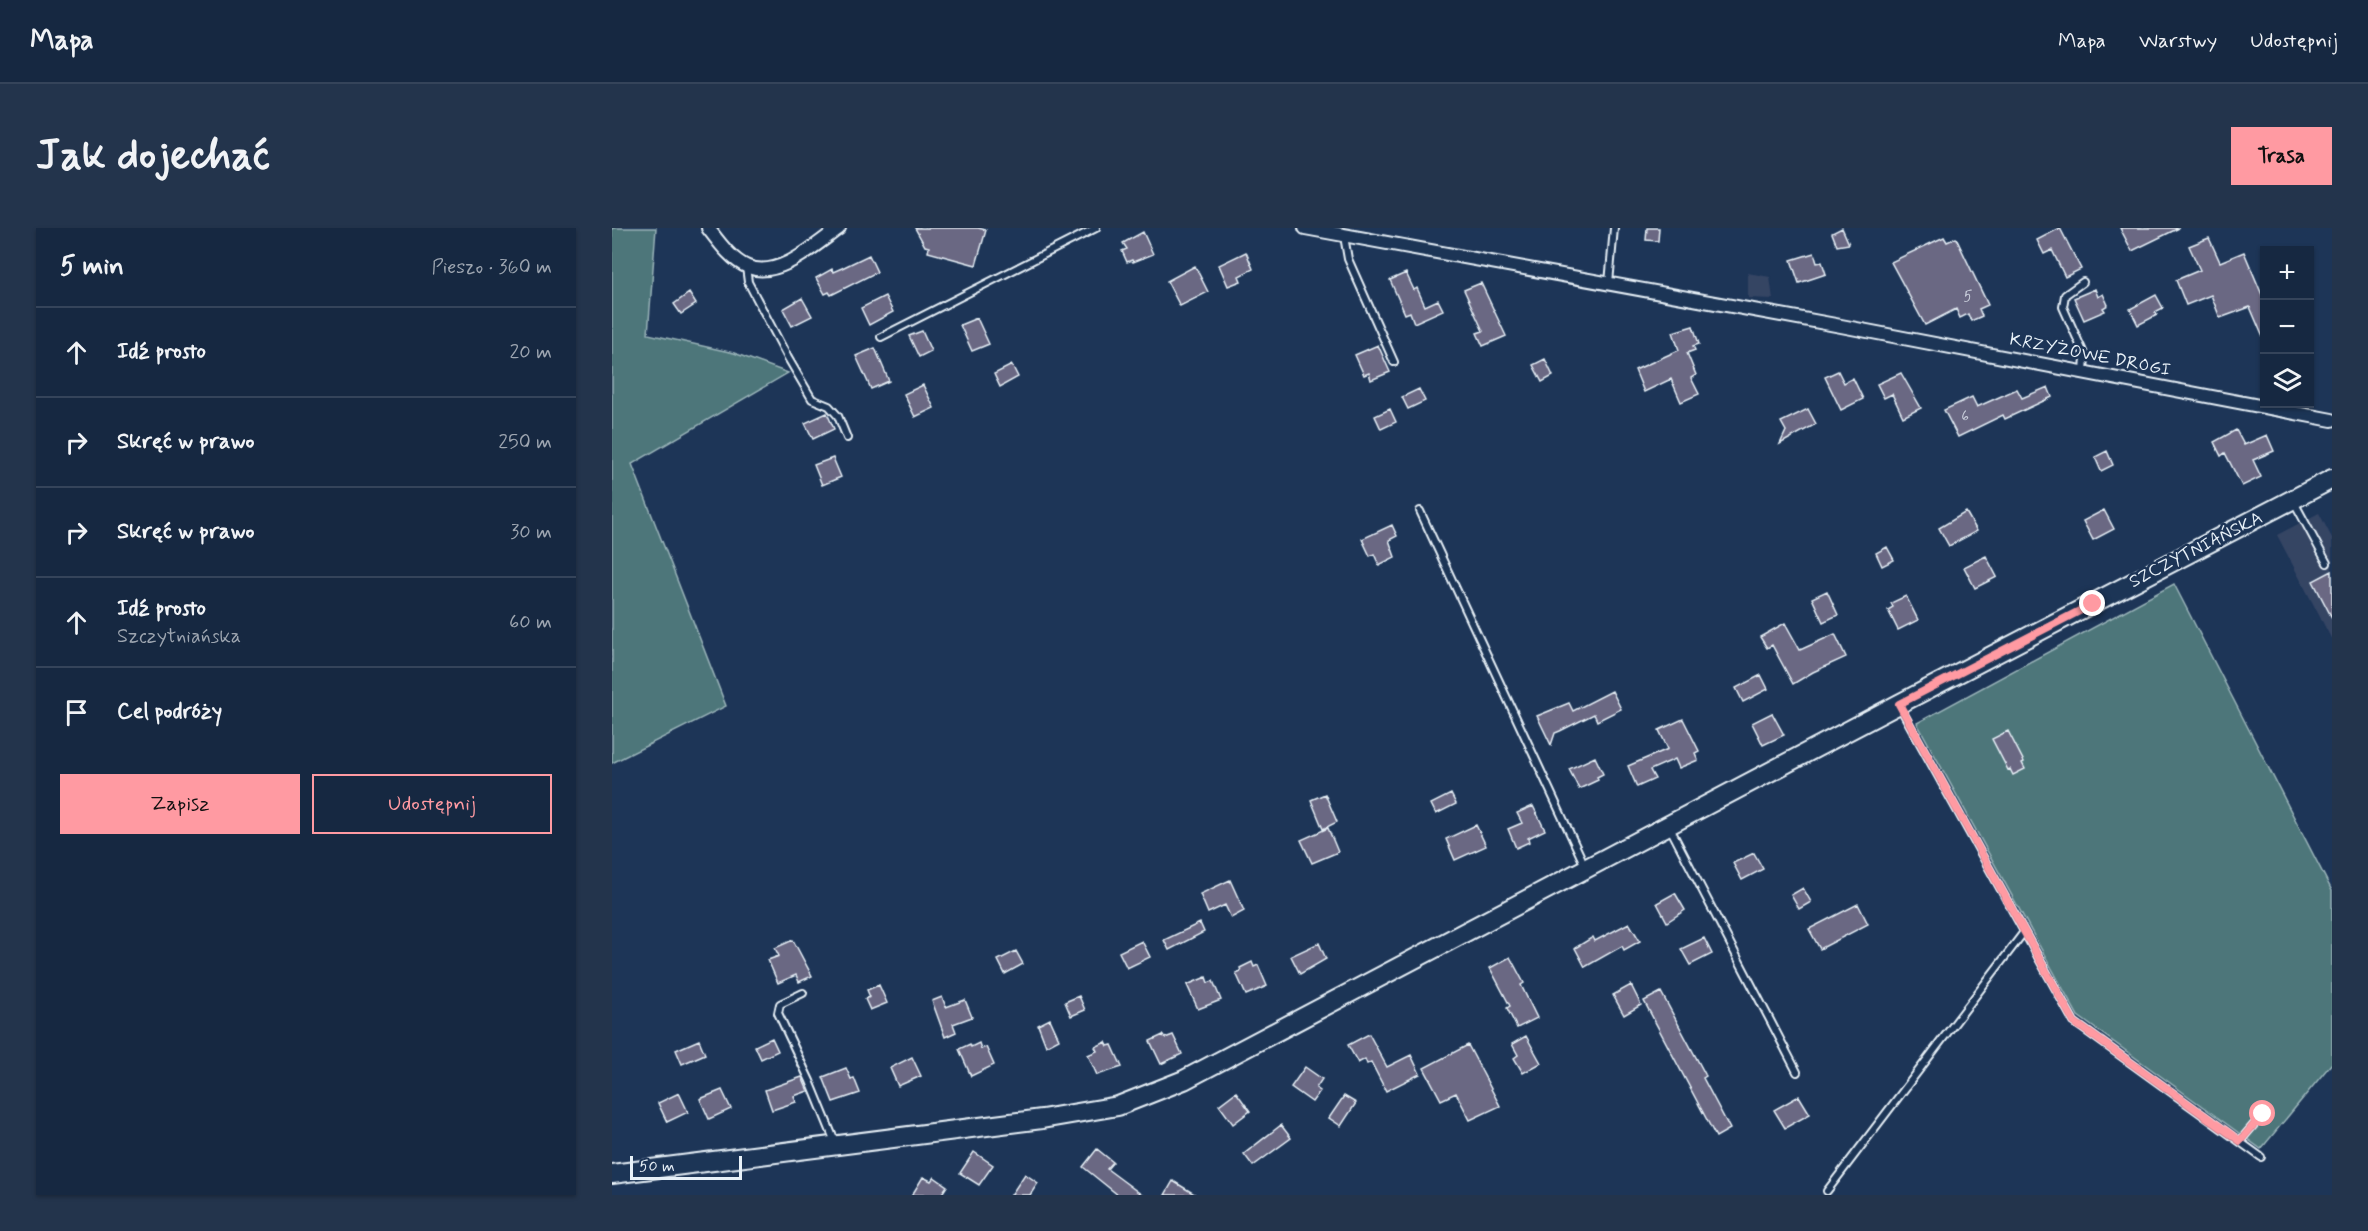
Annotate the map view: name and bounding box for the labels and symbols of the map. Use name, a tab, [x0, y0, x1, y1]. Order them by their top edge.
house number: 5	[1963, 287, 1973, 307]
street label: KRZYŻOWE DROGI	[2007, 328, 2173, 382]
house number: 6	[1961, 407, 1969, 427]
street label: SZCZYTNIAŃSKA	[2125, 506, 2267, 594]
route end	[2079, 590, 2105, 616]
route start	[2249, 1100, 2275, 1126]
scale bar	[630, 1153, 742, 1180]

